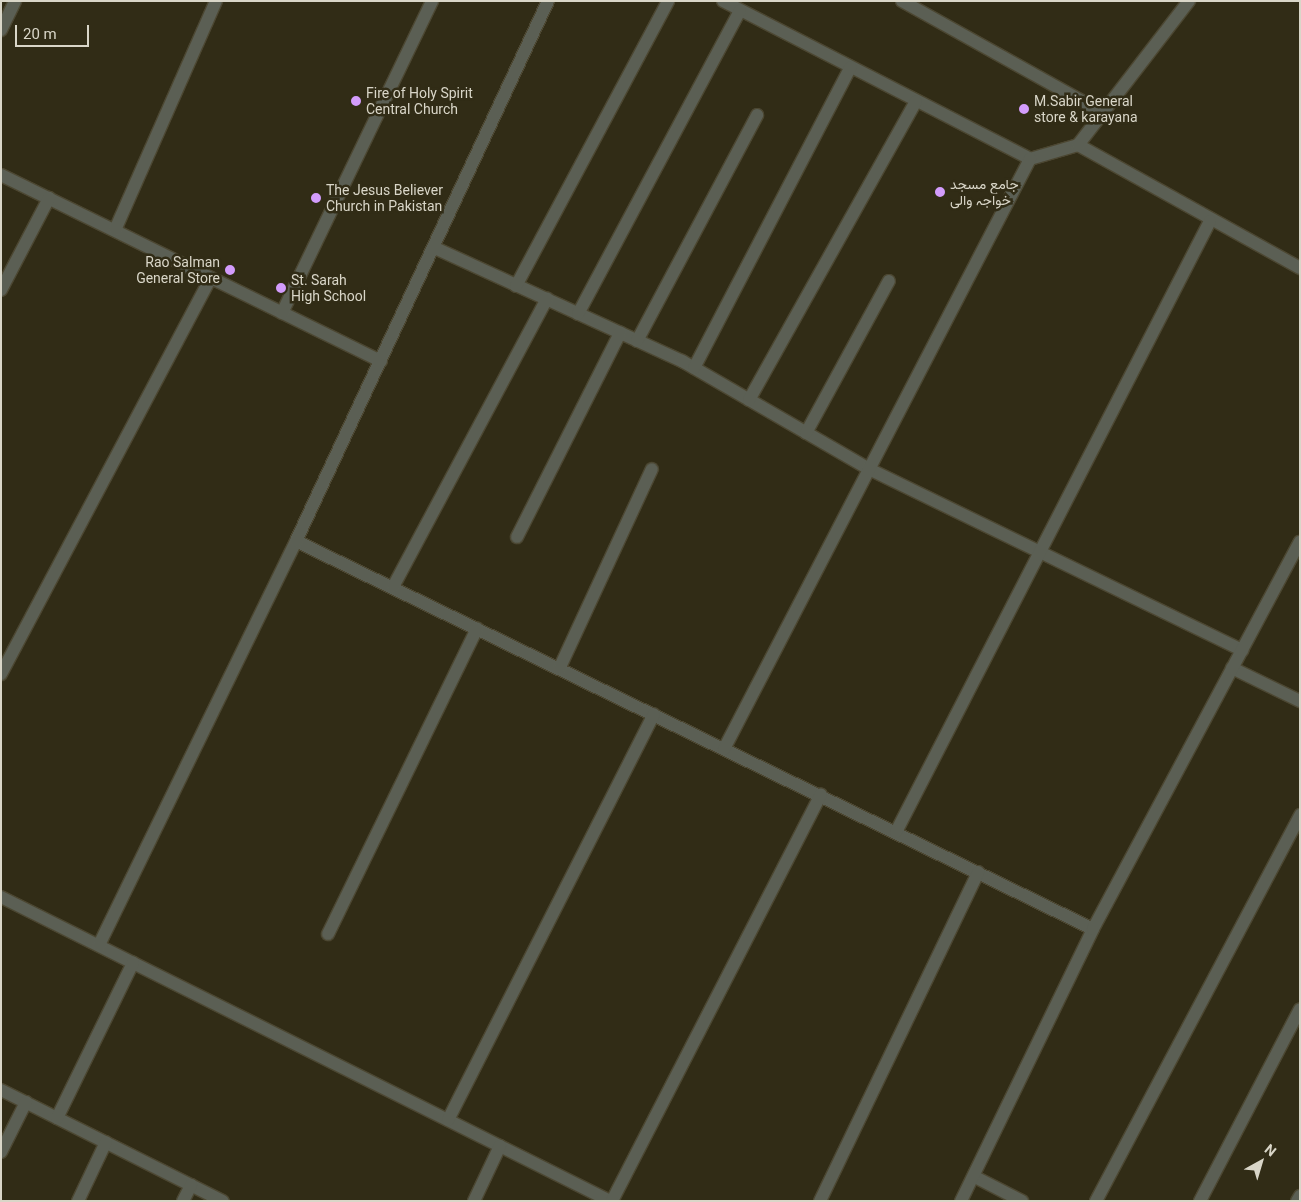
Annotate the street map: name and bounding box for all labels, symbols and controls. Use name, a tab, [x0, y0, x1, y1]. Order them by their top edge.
scale bar	[18, 15, 91, 47]
text: 20 m	[23, 25, 57, 43]
place label: Fire of Holy Spirit Central Church	[366, 85, 473, 118]
place label: M.Sabir General store & karayana	[1034, 93, 1138, 125]
marker: Fire of Holy Spirit Central Church	[350, 95, 362, 107]
marker: M.Sabir General store & karayana	[1018, 103, 1030, 115]
place label: جامع مسجد خواجہ والی	[950, 176, 1019, 208]
place label: The Jesus Believer Church in Pakistan	[326, 182, 443, 214]
marker: جامع مسجد خواجہ والی	[934, 186, 946, 198]
marker: The Jesus Believer Church in Pakistan	[310, 192, 322, 204]
place label: Rao Salman General Store	[136, 254, 220, 286]
marker: Rao Salman General Store	[224, 264, 236, 276]
place label: St. Sarah High School	[291, 272, 366, 304]
marker: St. Sarah High School	[275, 282, 287, 294]
north arrow	[1236, 1137, 1286, 1187]
text: N	[1262, 1141, 1279, 1160]

